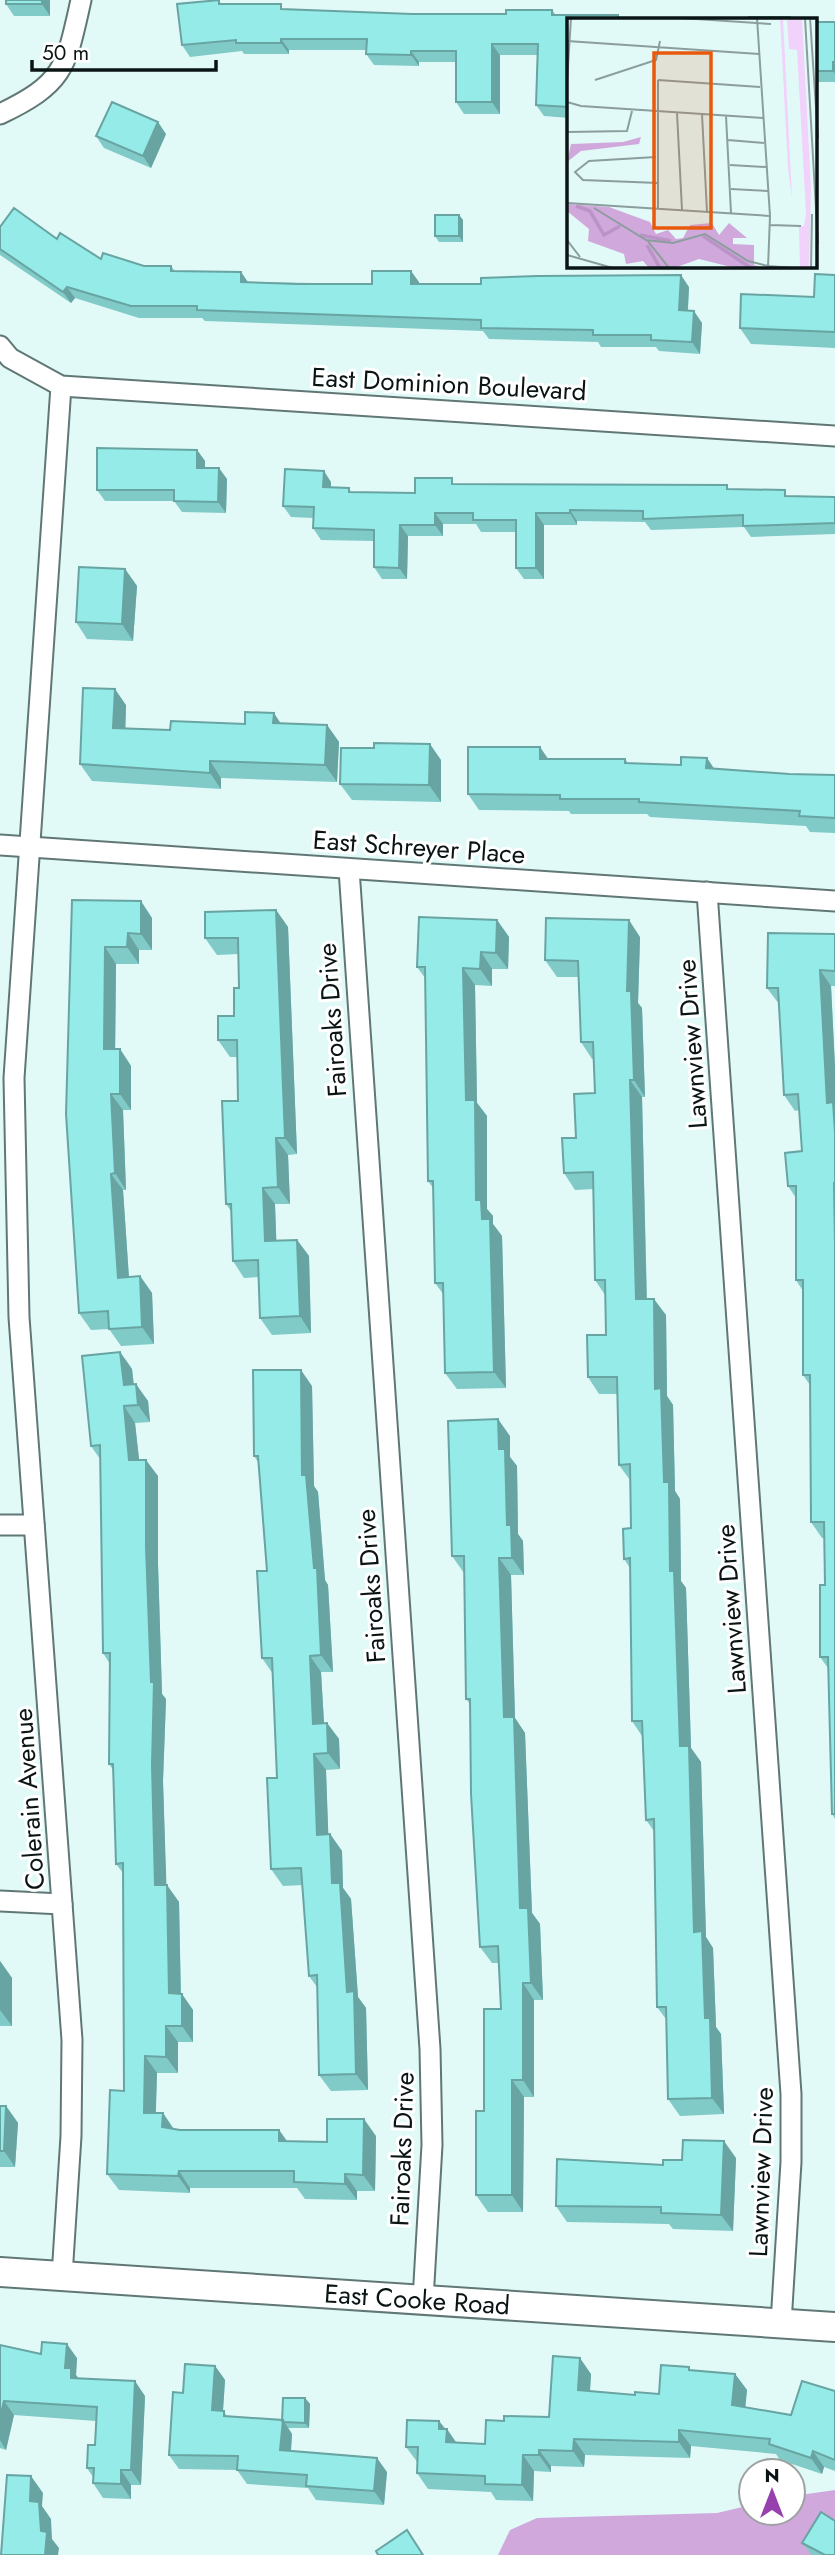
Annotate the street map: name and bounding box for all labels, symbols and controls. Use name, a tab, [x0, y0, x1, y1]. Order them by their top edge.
inset map	[567, 18, 818, 268]
scale bar	[32, 28, 215, 72]
text: 50 m	[42, 38, 89, 68]
street label: East Dominion Boulevard	[311, 358, 587, 410]
street label: East Schreyer Place	[311, 821, 527, 873]
street label: Fairoaks Drive	[308, 942, 356, 1098]
street label: Lawnview Drive	[667, 958, 717, 1130]
street label: Fairoaks Drive	[347, 1508, 395, 1664]
street label: Lawnview Drive	[706, 1523, 756, 1695]
street label: Colerain Avenue	[4, 1707, 54, 1891]
street label: Fairoaks Drive	[380, 2071, 424, 2227]
street label: Lawnview Drive	[739, 2087, 783, 2257]
street label: East Cooke Road	[323, 2274, 511, 2325]
north arrow	[737, 2457, 807, 2527]
text: N	[764, 2462, 780, 2489]

